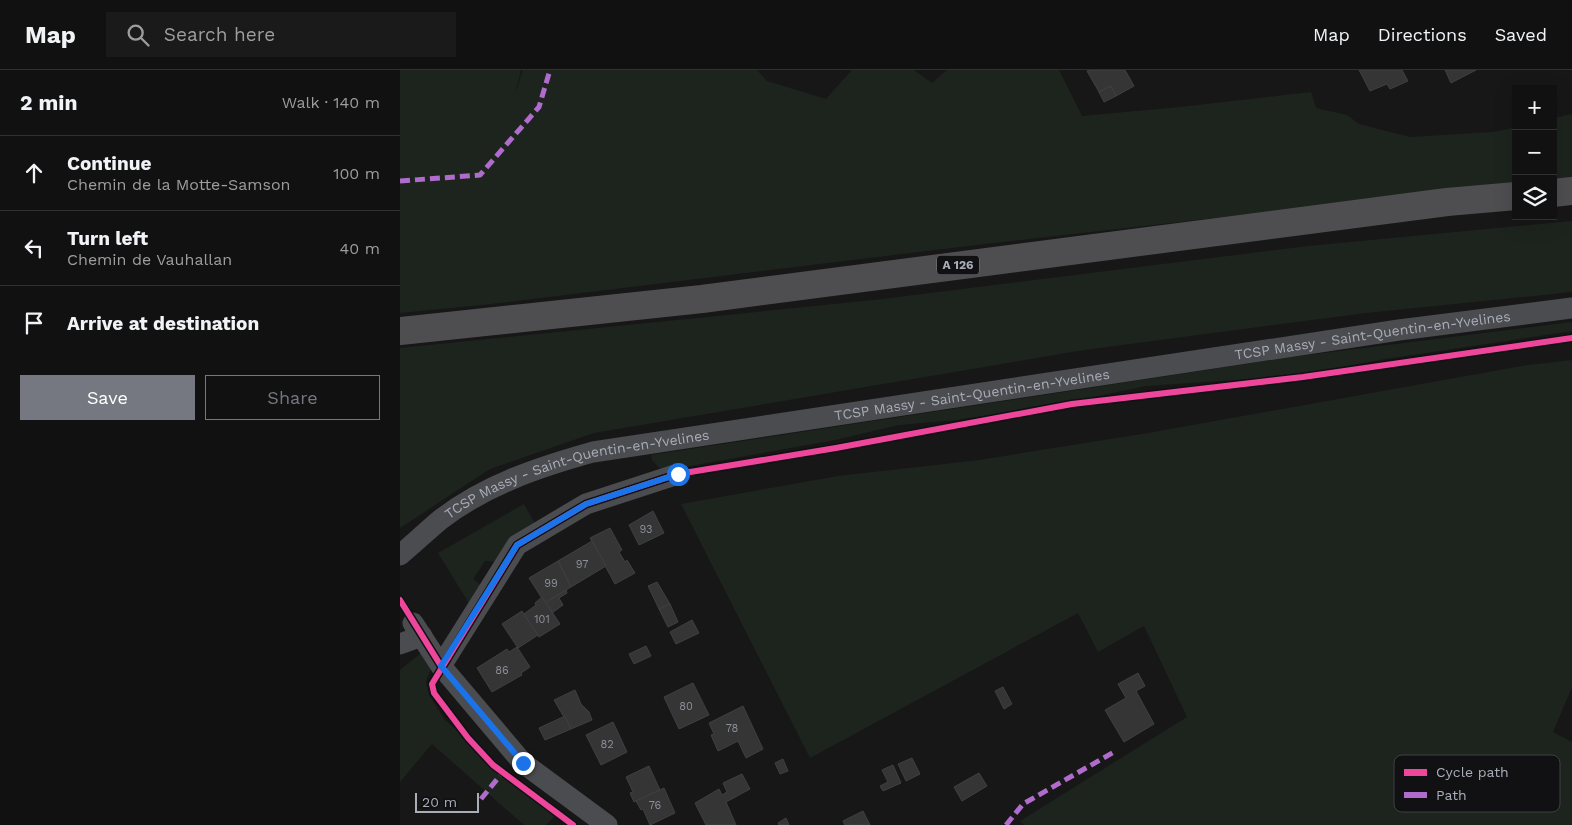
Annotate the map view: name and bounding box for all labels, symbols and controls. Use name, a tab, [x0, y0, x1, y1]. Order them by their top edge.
search box	[106, 12, 456, 57]
text: Map	[25, 21, 76, 49]
icon: search	[124, 21, 152, 49]
text: Search here	[164, 23, 275, 46]
text: Map	[1313, 24, 1350, 45]
text: Directions	[1378, 24, 1467, 45]
text: Saved	[1495, 24, 1547, 45]
map controls	[1512, 85, 1557, 220]
button: +	[1512, 85, 1557, 130]
text: 2 min	[20, 90, 77, 115]
text: Walk · 140 m	[282, 93, 380, 112]
button: −	[1512, 130, 1557, 175]
text: Continue	[67, 152, 151, 175]
icon: ahead	[20, 159, 48, 187]
text: 100 m	[333, 164, 380, 183]
text: Chemin de la Motte-Samson	[67, 175, 290, 194]
button: layers	[1512, 175, 1557, 220]
text: Turn left	[67, 227, 148, 250]
icon: left	[20, 234, 48, 262]
text: 40 m	[340, 239, 380, 258]
text: Chemin de Vauhallan	[67, 250, 232, 269]
road number: A 126	[937, 256, 979, 274]
street label: TCSP Massy - Saint-Quentin-en-Yvelines	[1234, 308, 1511, 363]
icon: arrive	[20, 309, 48, 337]
text: Arrive at destination	[67, 312, 259, 335]
street label: TCSP Massy - Saint-Quentin-en-Yvelines	[833, 366, 1111, 423]
button: Save	[20, 375, 195, 420]
button: Share	[205, 375, 380, 420]
street label: TCSP Massy - Saint-Quentin-en-Yvelines	[441, 427, 710, 522]
route start	[667, 463, 690, 486]
house number: 93	[640, 523, 652, 536]
house number: 97	[576, 558, 588, 571]
house number: 99	[544, 577, 558, 590]
house number: 101	[534, 613, 550, 626]
house number: 86	[495, 664, 509, 677]
house number: 80	[679, 700, 693, 713]
house number: 78	[726, 722, 739, 735]
house number: 82	[600, 738, 614, 751]
route end	[512, 752, 535, 775]
legend	[1394, 755, 1560, 812]
text: Cycle path	[1436, 764, 1509, 780]
text: Path	[1436, 787, 1467, 803]
scale bar	[415, 790, 479, 813]
text: 20 m	[422, 794, 457, 810]
house number: 76	[649, 799, 662, 812]

